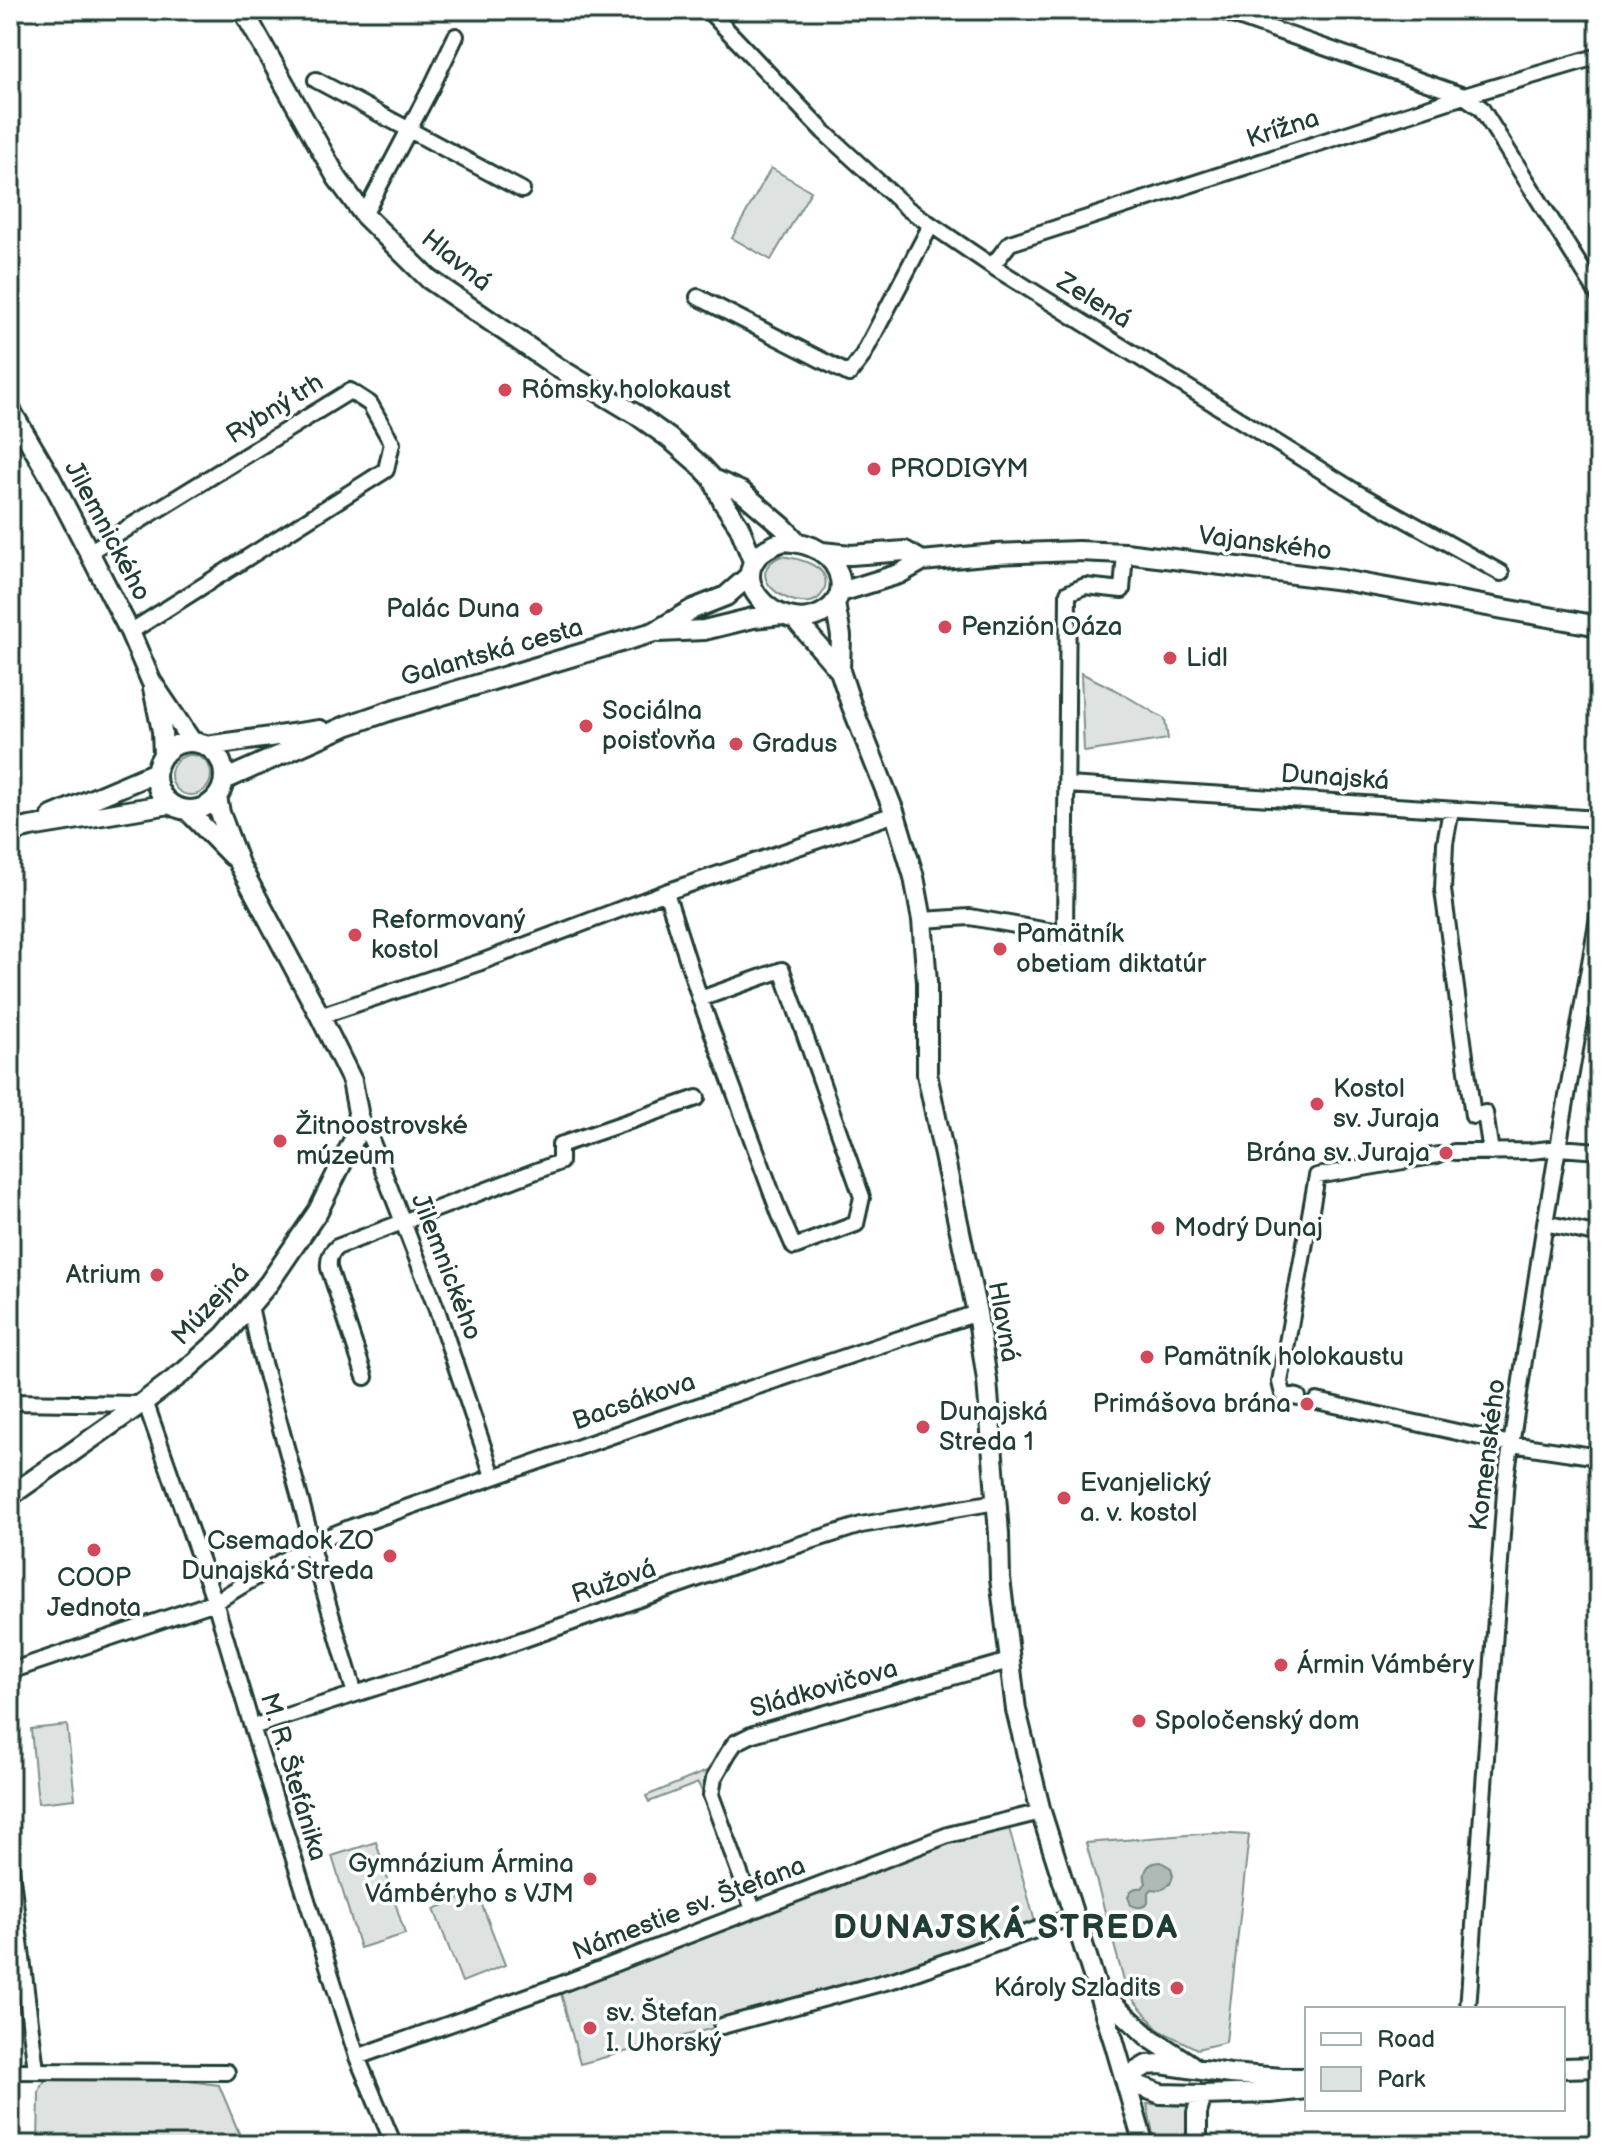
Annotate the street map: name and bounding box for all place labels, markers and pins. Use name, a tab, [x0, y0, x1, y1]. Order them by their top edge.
place label: Rómsky holokaust	[521, 375, 731, 406]
marker: Rómsky holokaust	[496, 381, 514, 399]
place label: PRODIGYM	[890, 454, 1029, 485]
marker: PRODIGYM	[865, 460, 883, 478]
place label: Palác Duna	[386, 594, 520, 625]
marker: Palác Duna	[527, 600, 545, 618]
place label: Penzión Oáza	[961, 612, 1122, 643]
marker: Penzión Oáza	[936, 618, 954, 636]
place label: Lidl	[1186, 643, 1228, 674]
marker: Lidl	[1161, 649, 1179, 667]
place label: Sociálna poisťovňa	[602, 696, 716, 757]
marker: Sociálna poisťovňa	[577, 717, 595, 735]
place label: Gradus	[752, 729, 837, 760]
marker: Gradus	[727, 735, 745, 753]
place label: Reformovaný kostol	[371, 905, 526, 966]
place label: Pamätník obetiam diktatúr	[1016, 919, 1207, 980]
marker: Reformovaný kostol	[346, 926, 364, 944]
marker: Pamätník obetiam diktatúr	[991, 940, 1009, 958]
place label: Kostol sv. Juraja	[1333, 1074, 1440, 1135]
marker: Kostol sv. Juraja	[1308, 1095, 1326, 1113]
place label: Žitnoostrovské múzeum	[295, 1109, 468, 1172]
marker: Žitnoostrovské múzeum	[271, 1132, 289, 1150]
place label: Brána sv. Juraja	[1245, 1138, 1430, 1169]
marker: Brána sv. Juraja	[1437, 1144, 1455, 1162]
place label: Modrý Dunaj	[1174, 1213, 1323, 1244]
marker: Modrý Dunaj	[1149, 1219, 1167, 1237]
place label: Atrium	[66, 1260, 141, 1291]
marker: Atrium	[148, 1266, 166, 1284]
place label: Pamätník holokaustu	[1163, 1342, 1404, 1373]
marker: Pamätník holokaustu	[1138, 1348, 1156, 1366]
place label: Primášova brána	[1092, 1389, 1291, 1420]
marker: Primášova brána	[1298, 1395, 1316, 1413]
place label: Dunajská Streda 1	[939, 1397, 1048, 1458]
marker: Dunajská Streda 1	[914, 1418, 932, 1436]
place label: Evanjelický a. v. kostol	[1080, 1468, 1211, 1529]
marker: Evanjelický a. v. kostol	[1055, 1489, 1073, 1507]
place label: Csemadok ZO Dunajská Streda	[181, 1526, 374, 1587]
marker: COOP Jednota	[85, 1541, 103, 1559]
marker: Csemadok ZO Dunajská Streda	[381, 1547, 399, 1565]
place label: COOP Jednota	[47, 1563, 141, 1624]
place label: Ármin Vámbéry	[1297, 1648, 1474, 1681]
marker: Ármin Vámbéry	[1272, 1656, 1290, 1674]
place label: Spoločenský dom	[1155, 1706, 1359, 1737]
marker: Spoločenský dom	[1130, 1712, 1148, 1730]
place label: Gymnázium Ármina Vámbéryho s VJM	[348, 1847, 574, 1910]
marker: Gymnázium Ármina Vámbéryho s VJM	[581, 1870, 599, 1888]
place label: Károly Szladits	[994, 1973, 1161, 2004]
marker: Károly Szladits	[1168, 1979, 1186, 1997]
place label: sv. Štefan I. Uhorský	[606, 1997, 722, 2059]
marker: sv. Štefan I. Uhorský	[581, 2019, 599, 2037]

